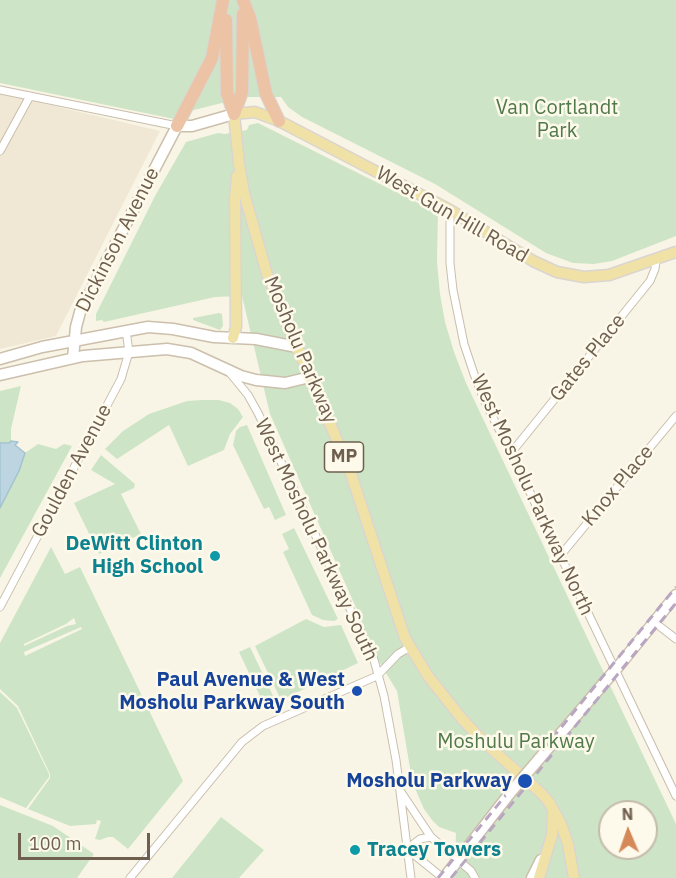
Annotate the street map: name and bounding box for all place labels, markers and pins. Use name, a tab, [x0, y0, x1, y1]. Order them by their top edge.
place label: DeWitt Clinton High School	[66, 532, 203, 579]
marker: DeWitt Clinton High School	[208, 549, 222, 563]
place label: Paul Avenue & West Mosholu Parkway South	[119, 668, 345, 715]
marker: Paul Avenue & West Mosholu Parkway South	[350, 684, 364, 698]
place label: Mosholu Parkway	[346, 769, 512, 793]
marker: Mosholu Parkway	[516, 772, 534, 790]
place label: Tracey Towers	[367, 838, 501, 862]
marker: Tracey Towers	[348, 843, 362, 857]

